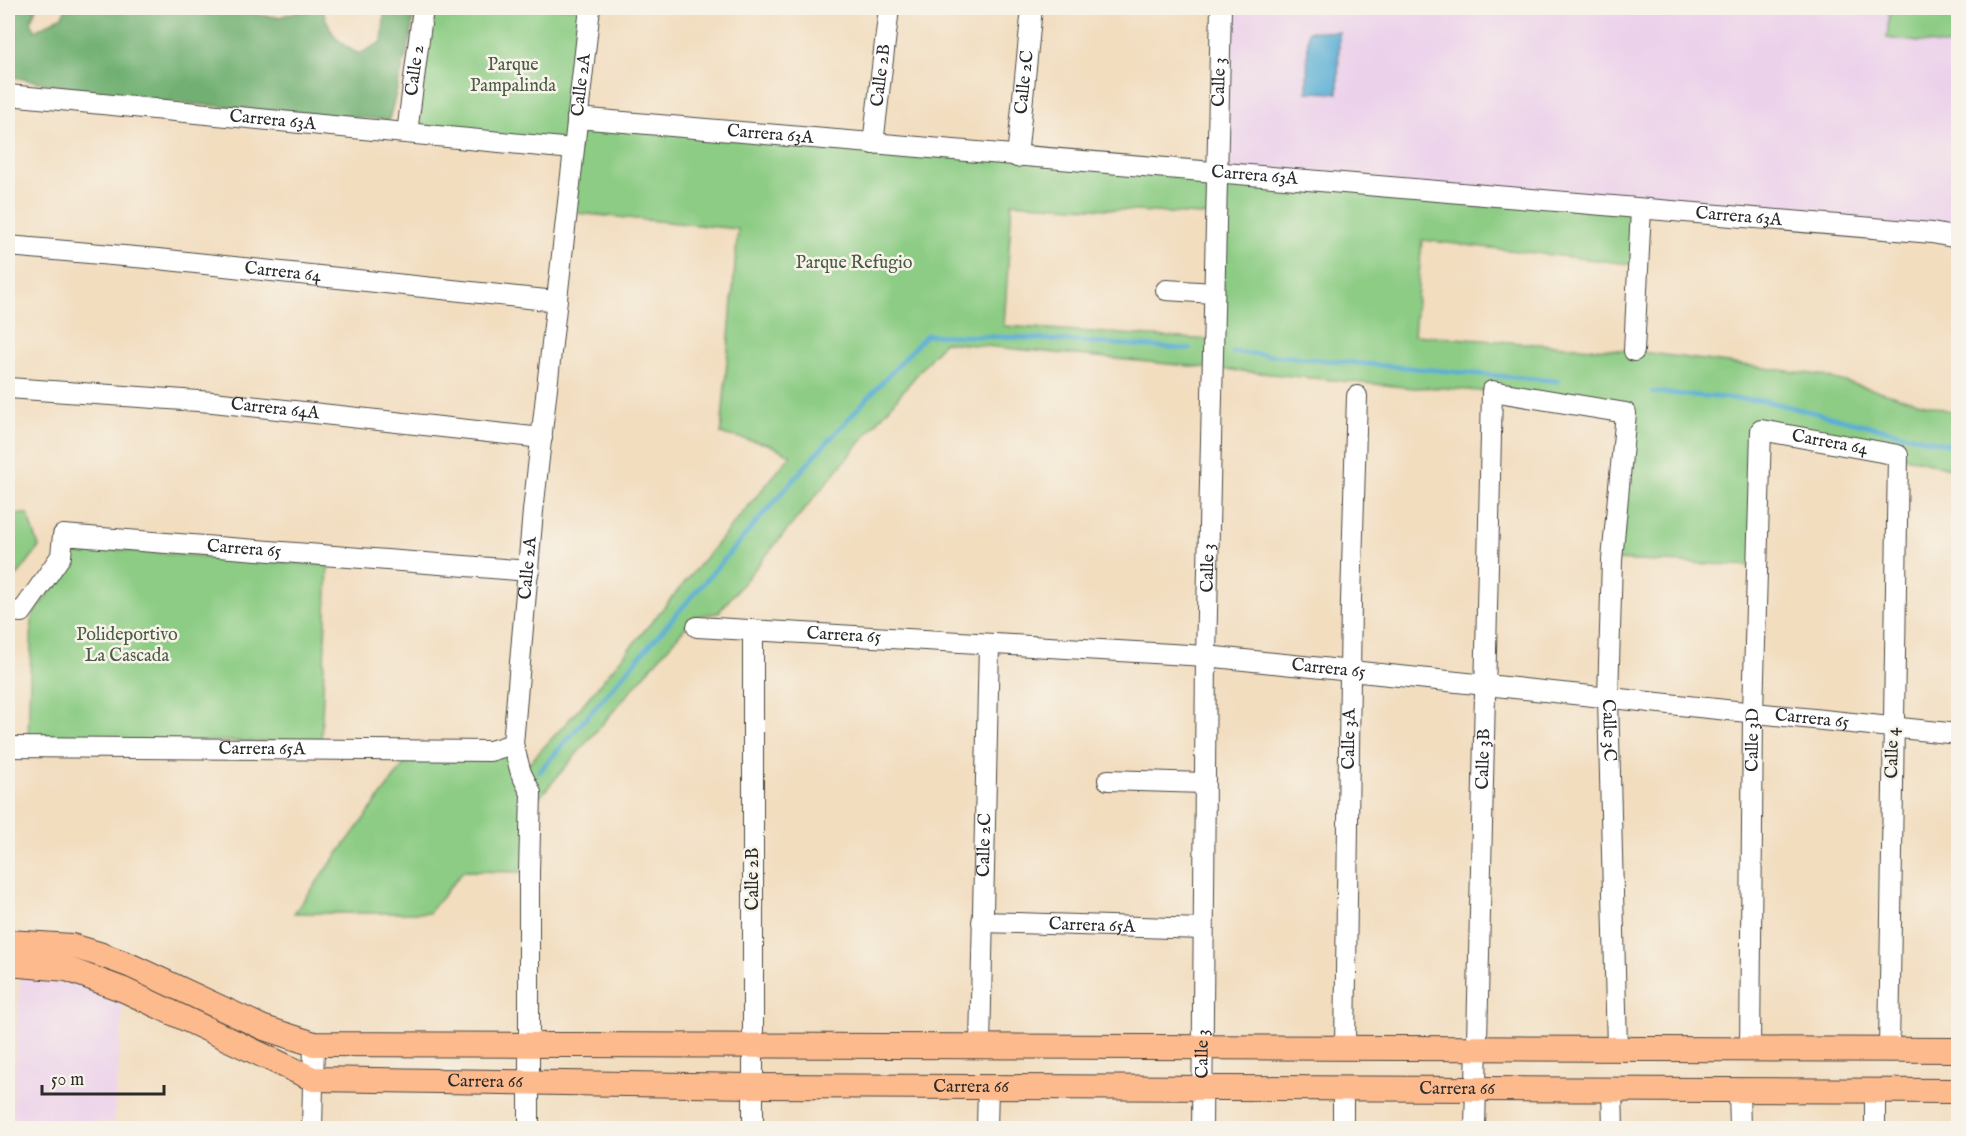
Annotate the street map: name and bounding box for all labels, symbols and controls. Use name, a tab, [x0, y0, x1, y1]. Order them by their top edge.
street label: Calle 2B	[866, 43, 896, 108]
street label: Calle 2	[400, 44, 430, 97]
street label: Calle 2C	[1010, 49, 1039, 115]
street label: Calle 2A	[566, 52, 596, 118]
park label: Parque Pampalinda	[470, 54, 556, 98]
street label: Calle 3	[1207, 57, 1231, 107]
street label: Carrera 63A	[228, 105, 318, 136]
street label: Carrera 63A	[726, 119, 815, 150]
street label: Carrera 63A	[1210, 160, 1300, 191]
street label: Carrera 63A	[1695, 201, 1784, 232]
park label: Parque Refugio	[795, 252, 913, 275]
street label: Carrera 64	[243, 257, 322, 288]
street label: Carrera 64A	[230, 393, 321, 425]
street label: Carrera 64	[1790, 424, 1870, 461]
street label: Carrera 65	[206, 535, 283, 563]
street label: Calle 2A	[514, 535, 542, 601]
street label: Calle 3	[1196, 543, 1220, 593]
street label: Carrera 65	[806, 622, 882, 649]
park label: Polideportivo La Cascada	[76, 624, 178, 668]
street label: Carrera 65	[1290, 653, 1367, 684]
street label: Calle 3C	[1597, 699, 1621, 762]
street label: Carrera 65	[1774, 704, 1851, 734]
street label: Calle 3A	[1337, 707, 1361, 770]
street label: Calle 3D	[1741, 708, 1765, 772]
street label: Calle 4	[1881, 727, 1905, 779]
street label: Calle 3B	[1471, 728, 1496, 790]
street label: Carrera 65A	[219, 737, 306, 761]
street label: Calle 2C	[972, 813, 997, 877]
street label: Calle 2B	[742, 847, 765, 910]
street label: Carrera 65A	[1048, 913, 1136, 938]
street label: Calle 3	[1191, 1029, 1214, 1079]
scale bar	[42, 1058, 164, 1096]
text: 50 m	[51, 1069, 84, 1092]
street label: Carrera 66	[447, 1070, 524, 1094]
street label: Carrera 66	[933, 1075, 1009, 1099]
street label: Carrera 66	[1419, 1077, 1495, 1101]

